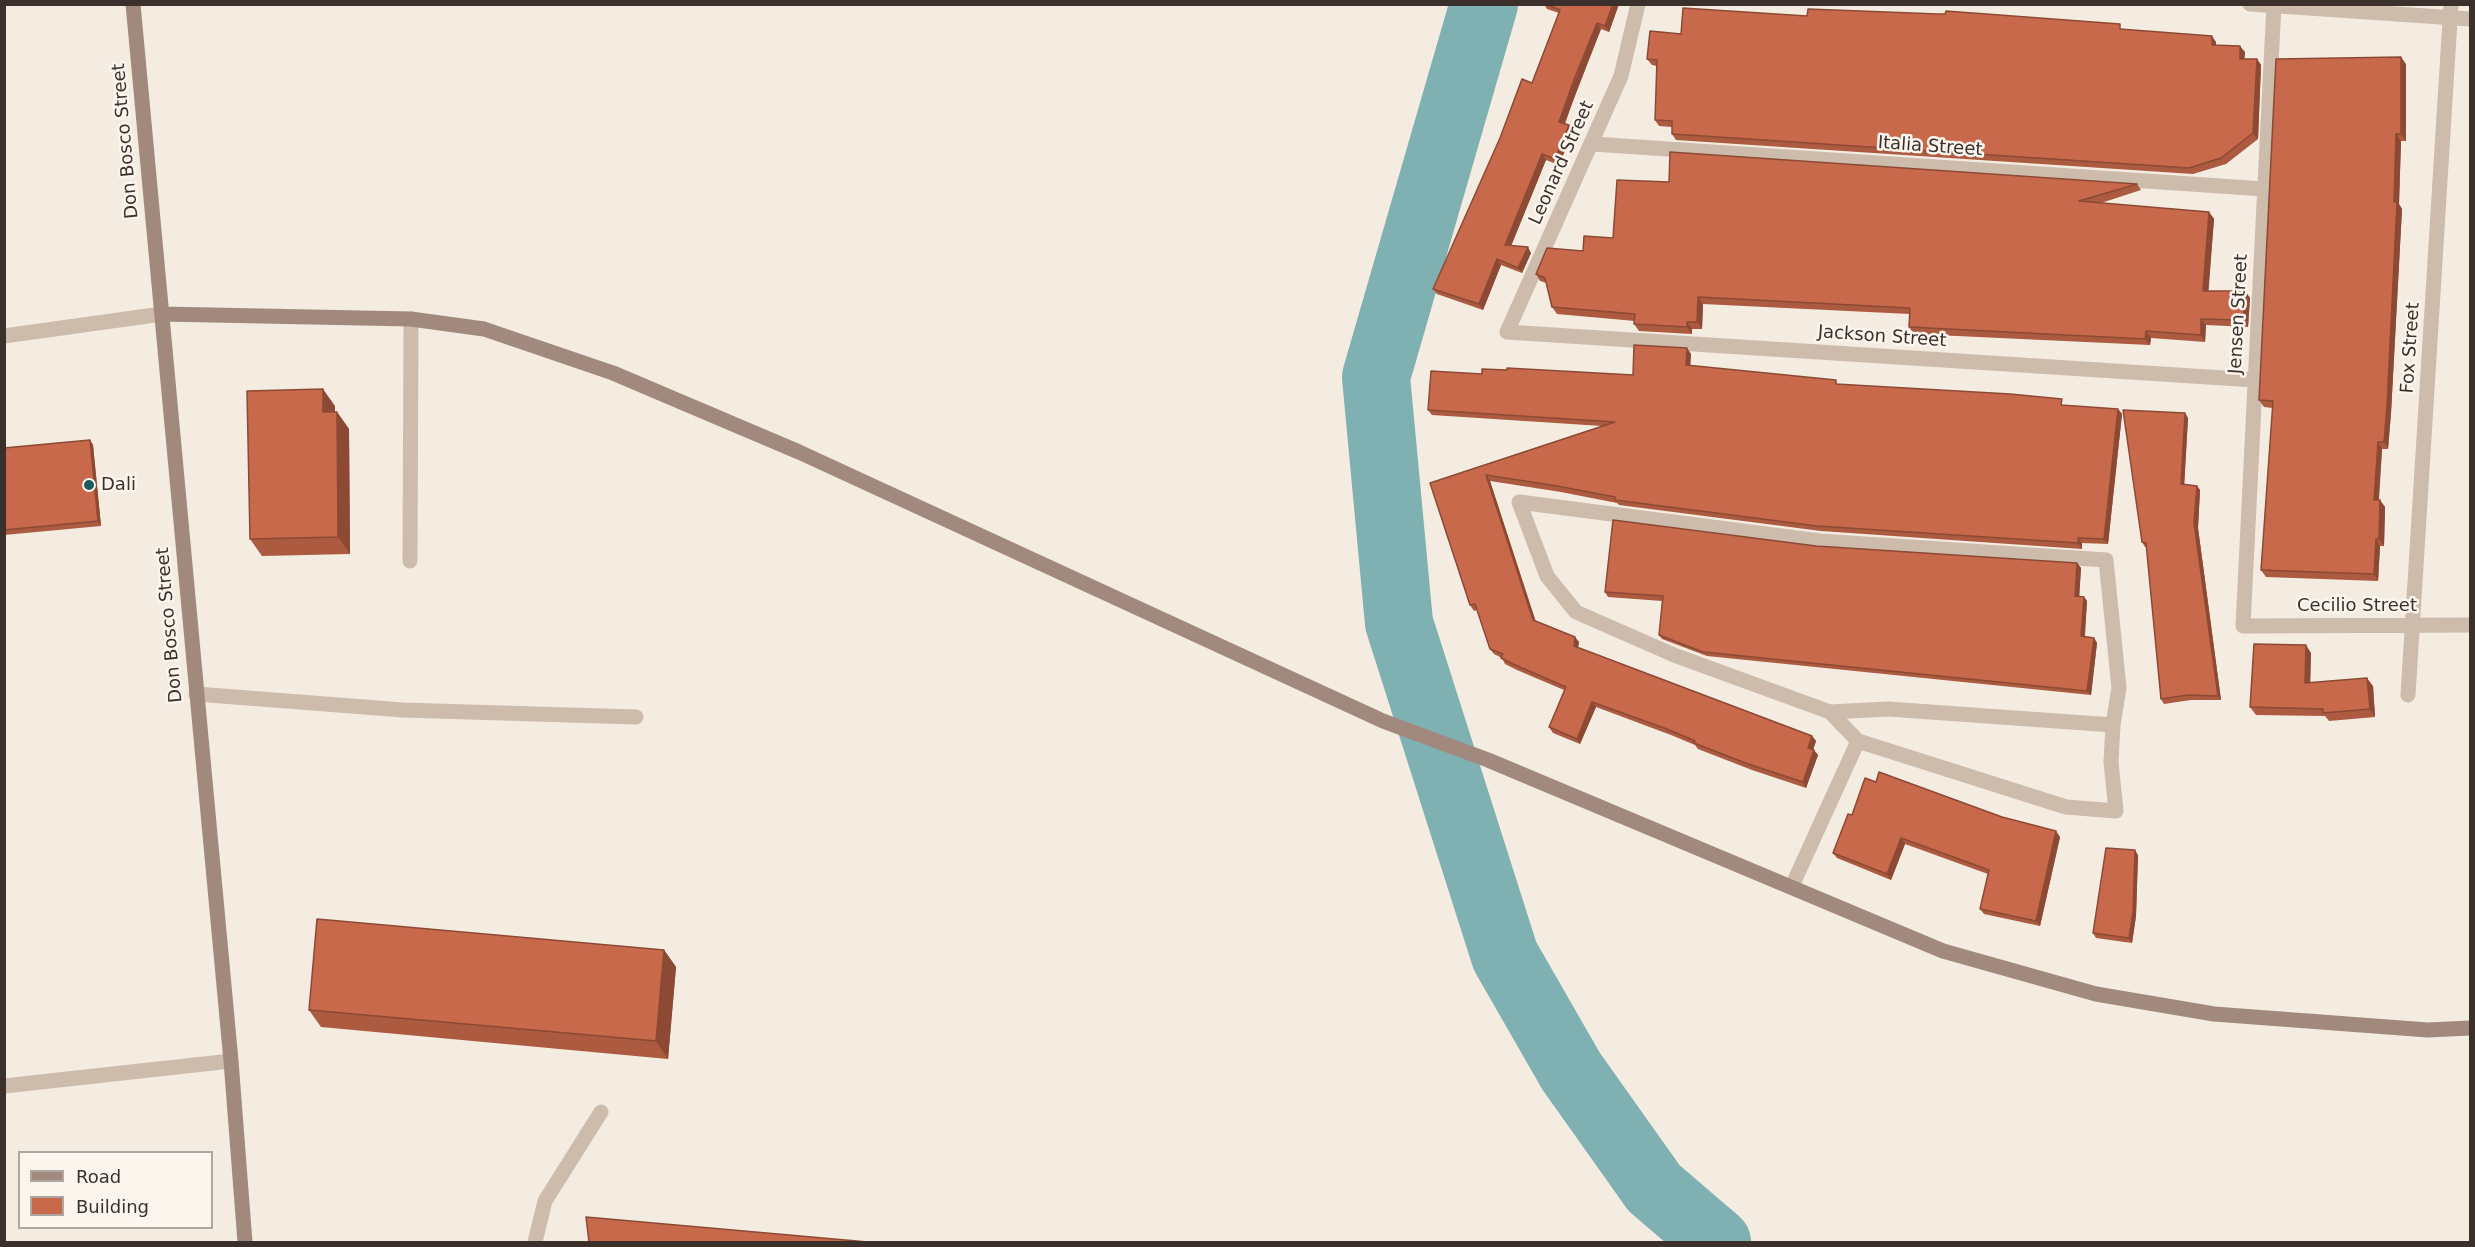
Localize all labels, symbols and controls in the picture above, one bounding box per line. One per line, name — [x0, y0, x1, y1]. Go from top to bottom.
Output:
street label: Don Bosco Street — [108, 62, 144, 220]
street label: Leonard Street — [1525, 98, 1599, 228]
street label: Italia Street — [1877, 133, 1983, 161]
street label: Jensen Street — [2225, 253, 2253, 375]
street label: Fox Street — [2397, 302, 2425, 394]
street label: Jackson Street — [1817, 322, 1947, 352]
place label: Dali — [101, 474, 136, 496]
marker: Dali — [82, 478, 96, 492]
street label: Don Bosco Street — [152, 546, 188, 704]
street label: Cecilio Street — [2297, 595, 2417, 617]
legend — [18, 1151, 213, 1229]
text: Road — [76, 1166, 121, 1187]
text: Building — [76, 1196, 149, 1217]

